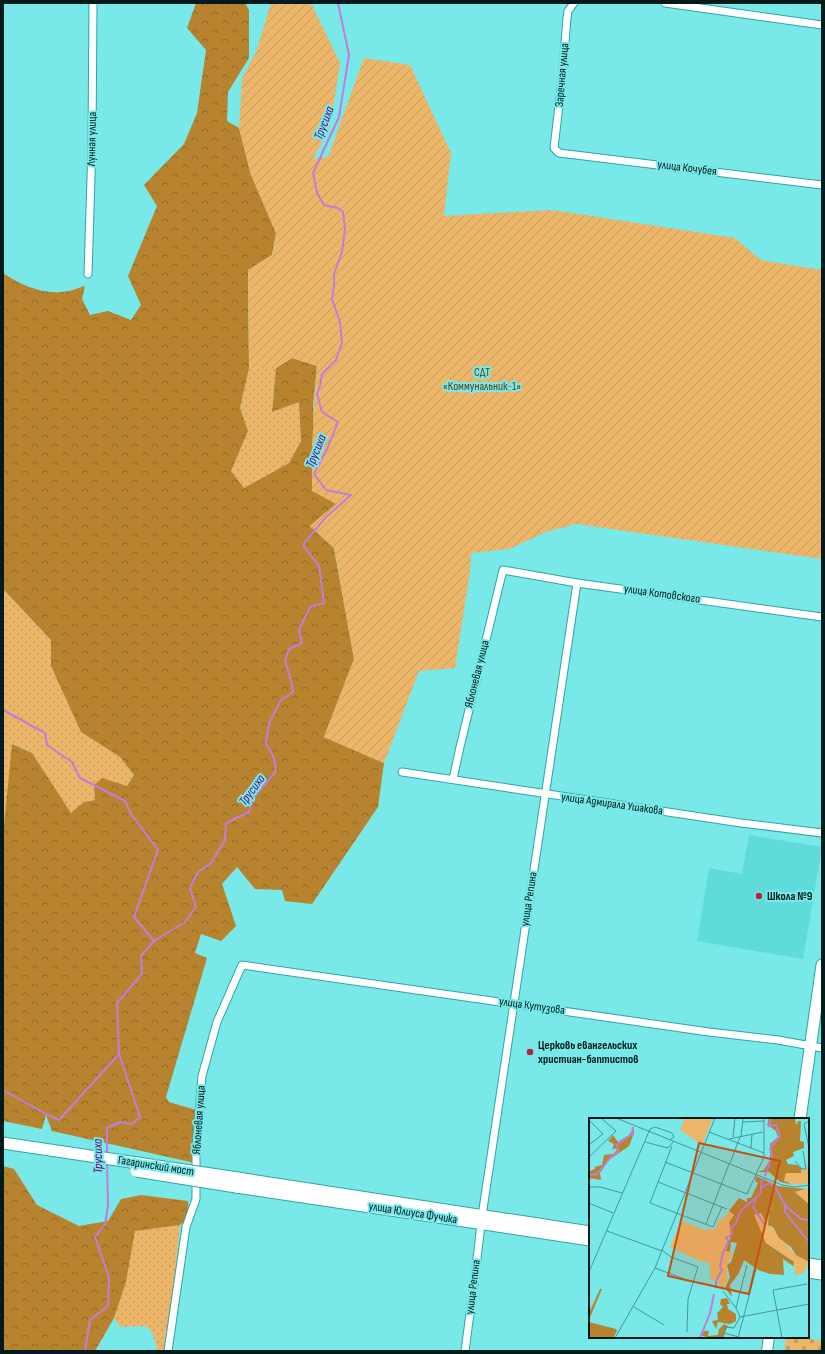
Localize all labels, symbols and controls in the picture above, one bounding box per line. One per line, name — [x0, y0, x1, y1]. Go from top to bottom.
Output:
street label: Заречная улица — [552, 42, 572, 108]
water label: Трусиха — [310, 103, 338, 142]
street label: Лунная улица — [84, 111, 100, 167]
street label: улица Кочубея — [657, 157, 718, 179]
park label: СДТ «Коммунальник-1» — [443, 365, 521, 394]
water label: Трусиха — [302, 431, 330, 470]
street label: улица Котовского — [623, 581, 701, 607]
street label: Яблоневая улица — [461, 638, 493, 709]
water label: Трусиха — [235, 771, 269, 809]
street label: улица Адмирала Ушакова — [560, 789, 664, 819]
street label: улица Репина — [517, 870, 541, 927]
place label: Школа №9 — [767, 889, 813, 904]
marker: Школа №9 — [754, 891, 764, 901]
street label: улица Кутузова — [498, 994, 566, 1018]
place label: Церковь евангельских христиан-баптистов — [538, 1038, 639, 1067]
marker: Церковь евангельских христиан-баптистов — [525, 1047, 535, 1057]
street label: Яблоневая улица — [189, 1085, 209, 1155]
inset map — [589, 1118, 809, 1338]
water label: Трусиха — [90, 1138, 106, 1173]
street label: Гагаринский мост — [117, 1153, 195, 1179]
street label: улица Юлиуса Фучика — [368, 1199, 459, 1227]
street label: улица Репина — [462, 1258, 484, 1315]

